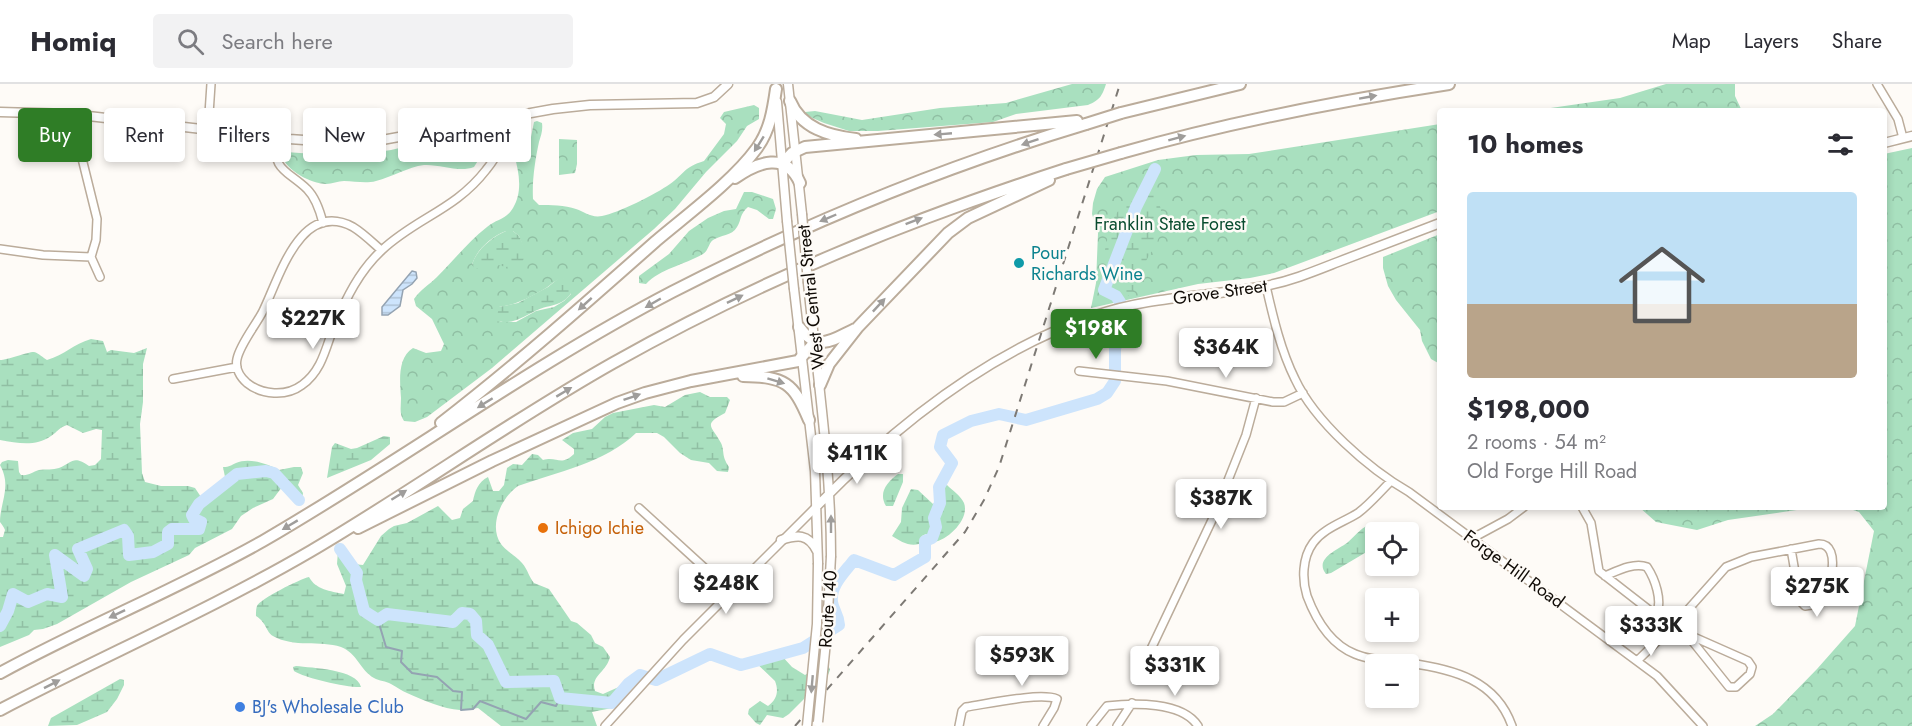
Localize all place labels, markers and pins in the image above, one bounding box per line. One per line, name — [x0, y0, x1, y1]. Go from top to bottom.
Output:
place label: Pour Richards Wine — [1031, 240, 1143, 287]
marker: Pour Richards Wine — [1012, 256, 1026, 270]
pin: $227K — [271, 299, 355, 350]
pin: $198K — [1054, 309, 1138, 360]
pin: $364K — [1184, 328, 1268, 379]
pin: $411K — [815, 434, 899, 485]
pin: $387K — [1179, 479, 1263, 530]
place label: Ichigo Ichie — [555, 515, 644, 541]
marker: Ichigo Ichie — [536, 521, 550, 535]
pin: $248K — [684, 564, 768, 615]
pin: $275K — [1775, 567, 1859, 618]
pin: $333K — [1609, 606, 1693, 657]
pin: $593K — [980, 636, 1064, 687]
pin: $331K — [1133, 646, 1217, 697]
place label: BJ's Wholesale Club — [252, 694, 404, 720]
marker: BJ's Wholesale Club — [233, 700, 247, 714]

